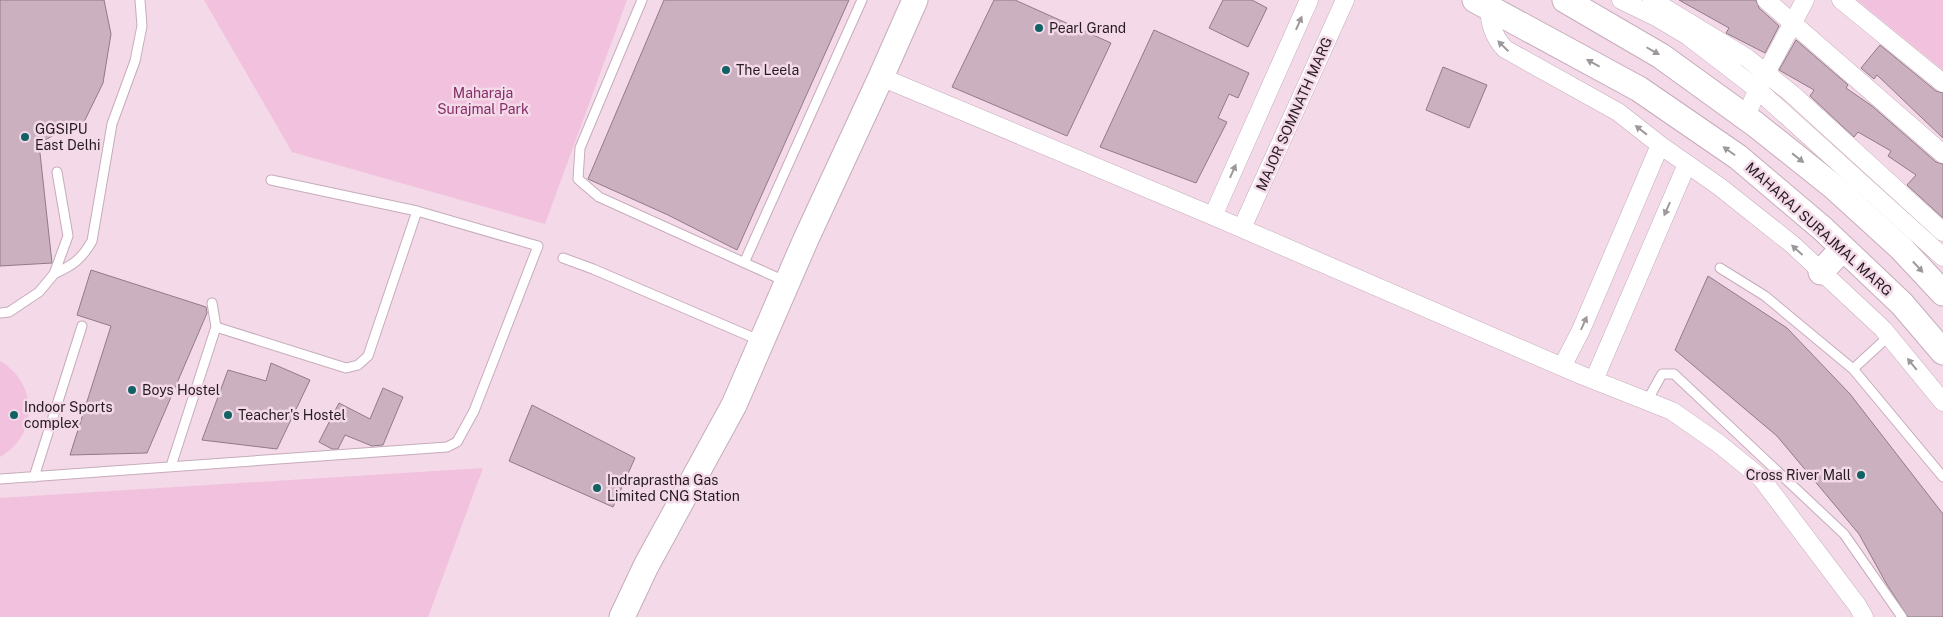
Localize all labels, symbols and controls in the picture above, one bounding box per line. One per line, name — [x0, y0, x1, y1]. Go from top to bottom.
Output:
one-way arrow — [1295, 16, 1303, 30]
place label: Pearl Grand — [1049, 20, 1126, 36]
marker: Pearl Grand — [1033, 22, 1045, 34]
street label: MAJOR SOMNATH MARG — [1253, 35, 1335, 193]
one-way arrow — [1497, 40, 1509, 52]
one-way arrow — [1646, 47, 1659, 56]
one-way arrow — [1586, 59, 1599, 68]
place label: The Leela — [736, 62, 799, 78]
marker: The Leela — [720, 64, 732, 76]
park label: Maharaja Surajmal Park — [437, 85, 529, 117]
place label: GGSIPU East Delhi — [35, 121, 100, 153]
one-way arrow — [1634, 125, 1647, 135]
marker: GGSIPU East Delhi — [19, 131, 31, 143]
one-way arrow — [1722, 146, 1736, 156]
one-way arrow — [1791, 152, 1804, 163]
street label: MAHARAJ SURAJMAL MARG — [1743, 159, 1895, 299]
one-way arrow — [1230, 164, 1238, 178]
one-way arrow — [1663, 202, 1671, 216]
one-way arrow — [1792, 244, 1804, 256]
one-way arrow — [1912, 260, 1924, 272]
one-way arrow — [1580, 316, 1588, 330]
one-way arrow — [1907, 358, 1918, 371]
place label: Boys Hostel — [142, 382, 220, 398]
marker: Boys Hostel — [126, 384, 138, 396]
place label: Indoor Sports complex — [24, 399, 113, 431]
place label: Teacher's Hostel — [238, 407, 346, 423]
marker: Indoor Sports complex — [8, 409, 20, 421]
marker: Teacher's Hostel — [222, 409, 234, 421]
place label: Cross River Mall — [1746, 467, 1851, 483]
marker: Cross River Mall — [1855, 469, 1867, 481]
place label: Indraprastha Gas Limited CNG Station — [607, 472, 740, 504]
marker: Indraprastha Gas Limited CNG Station — [591, 482, 603, 494]

